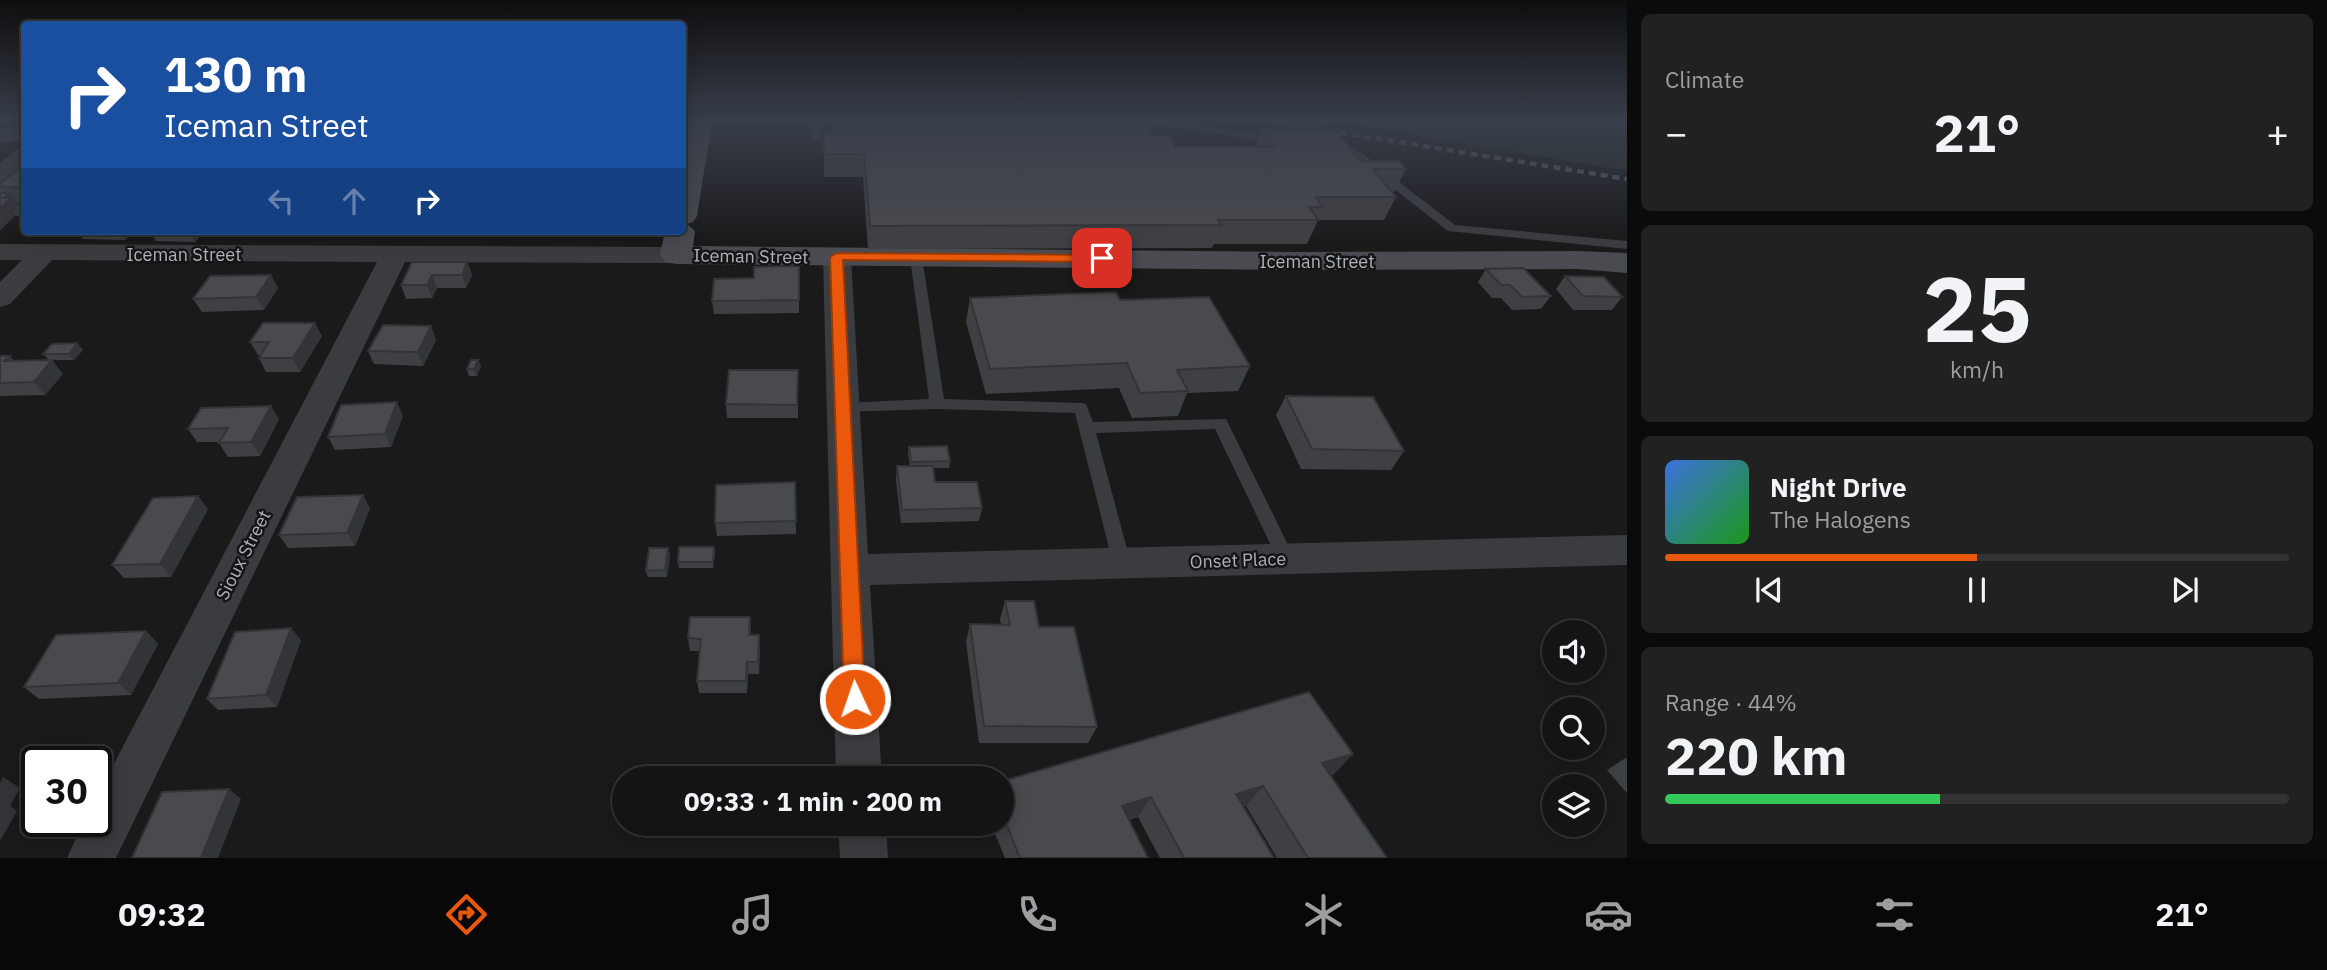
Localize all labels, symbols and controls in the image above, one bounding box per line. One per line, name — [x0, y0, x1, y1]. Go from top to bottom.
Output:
text: 130 m — [164, 42, 308, 105]
icon: right — [49, 49, 140, 140]
text: Climate — [1665, 64, 1744, 94]
text: 21° — [1934, 99, 2020, 166]
text: Iceman Street — [164, 104, 369, 146]
text: − — [1665, 108, 1688, 157]
text: + — [2266, 108, 2289, 157]
icon: left — [262, 182, 300, 220]
icon: ahead — [335, 182, 373, 220]
icon: right — [408, 182, 446, 220]
pin — [1072, 228, 1132, 288]
icon: arrive — [1083, 239, 1121, 277]
street label: Iceman Street — [126, 243, 242, 266]
street label: Iceman Street — [693, 243, 809, 269]
text: 25 — [1922, 249, 2032, 367]
street label: Iceman Street — [1259, 250, 1375, 273]
text: km/h — [1950, 354, 2004, 384]
text: Night Drive — [1770, 470, 1907, 504]
text: The Halogens — [1770, 504, 1911, 534]
street label: Sioux Street — [211, 506, 275, 604]
street label: Onset Place — [1189, 547, 1287, 573]
icon: previous — [1750, 571, 1788, 609]
icon: pause — [1958, 571, 1996, 609]
icon: next — [2166, 571, 2204, 609]
map controls — [1542, 620, 1605, 837]
button: sound — [1542, 620, 1605, 683]
position arrow — [818, 662, 892, 736]
text: Range · 44% — [1665, 687, 1797, 717]
button: search — [1542, 697, 1605, 760]
text: 220 km — [1665, 722, 1847, 789]
speed limit sign: 30 — [21, 746, 112, 837]
button: layers — [1542, 774, 1605, 837]
text: 09:33 · 1 min · 200 m — [684, 784, 942, 818]
icon: directions — [442, 890, 491, 939]
icon: music — [728, 890, 777, 939]
icon: phone — [1013, 890, 1062, 939]
icon: climate — [1299, 890, 1348, 939]
icon: car — [1584, 890, 1633, 939]
icon: filters — [1870, 890, 1919, 939]
text: 09:32 — [118, 893, 206, 935]
text: 21° — [2155, 893, 2209, 935]

